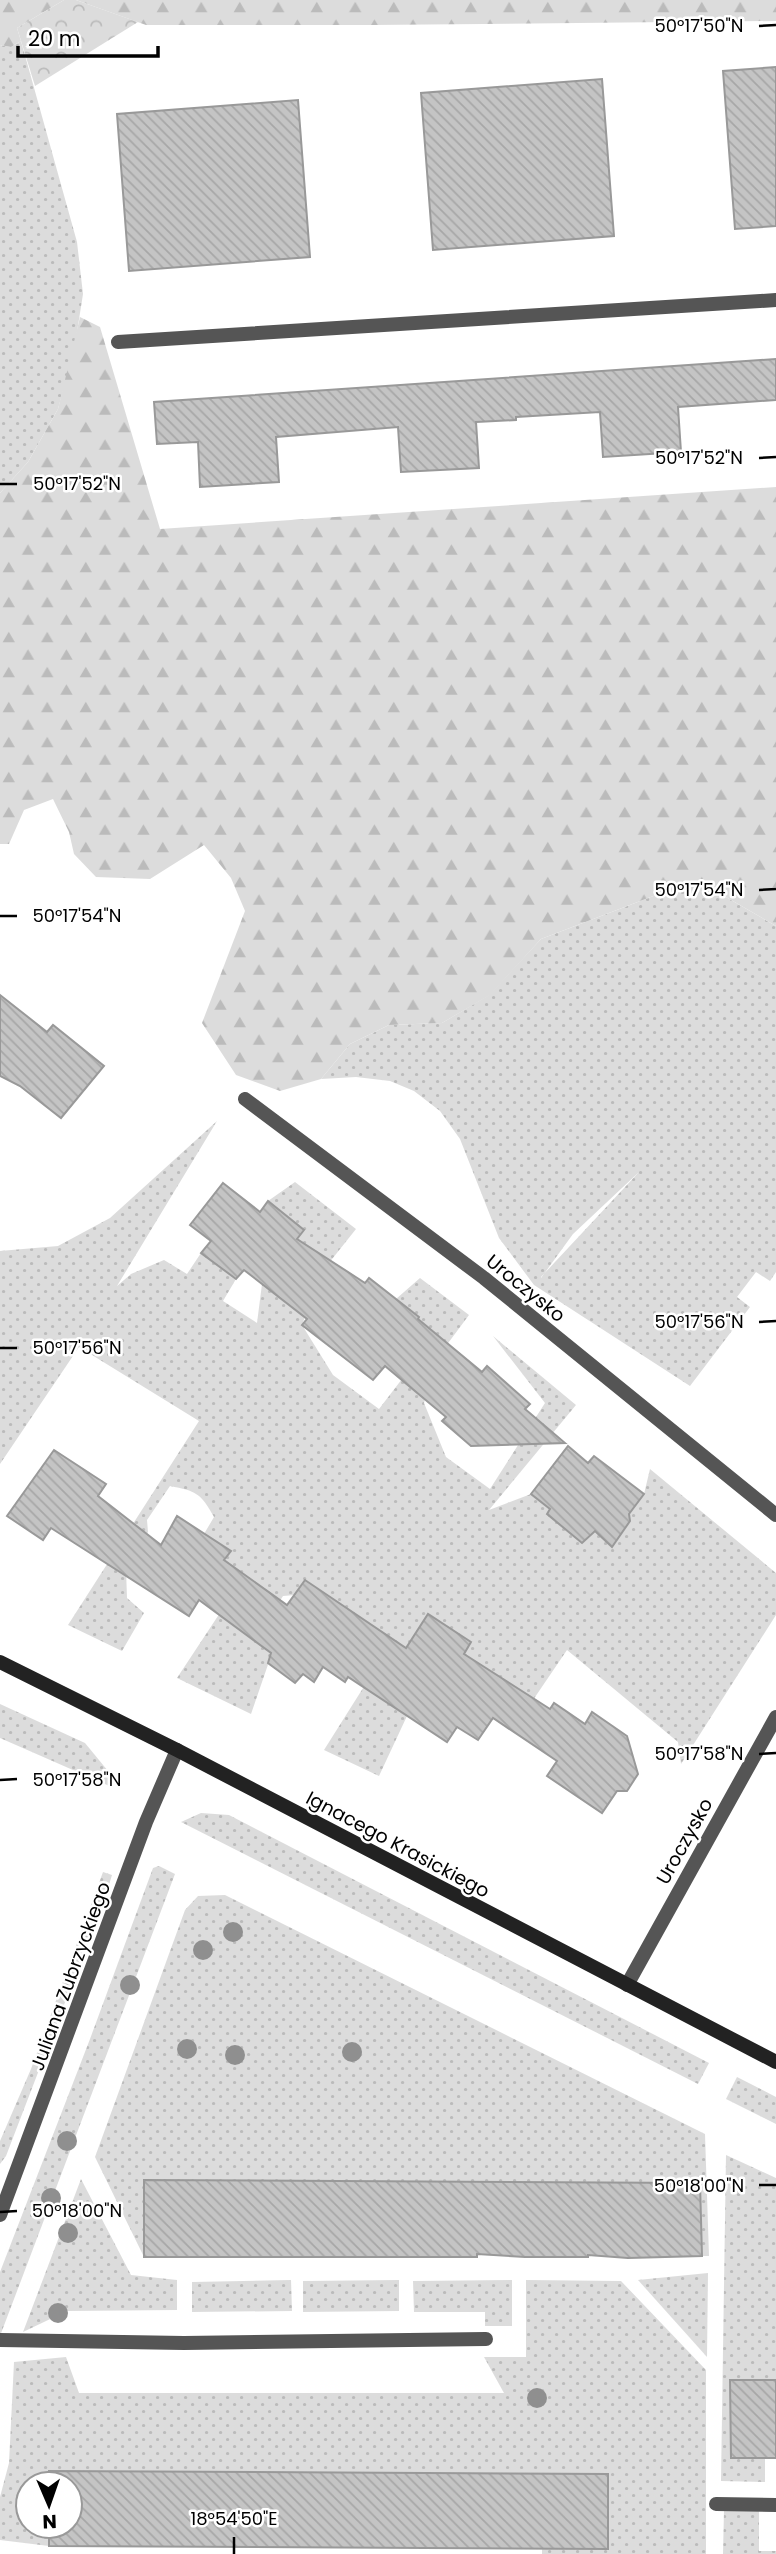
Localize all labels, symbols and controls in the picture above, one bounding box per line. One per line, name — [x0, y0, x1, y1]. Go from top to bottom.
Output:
text: 50°17'50"N — [655, 13, 743, 38]
scale bar — [18, 14, 158, 58]
text: 20 m — [28, 24, 81, 53]
text: 50°17'52"N — [655, 445, 743, 470]
text: 50°17'52"N — [33, 471, 121, 496]
text: 50°17'54"N — [655, 877, 743, 902]
text: 50°17'54"N — [33, 903, 121, 928]
street label: Uroczysko — [480, 1248, 571, 1329]
text: 50°17'56"N — [654, 1309, 744, 1334]
text: 50°17'56"N — [32, 1335, 122, 1360]
text: 50°17'58"N — [654, 1741, 744, 1766]
text: 50°17'58"N — [32, 1767, 122, 1792]
street label: Ignacego Krasickiego — [301, 1784, 494, 1904]
street label: Uroczysko — [650, 1793, 719, 1889]
street label: Juliana Zubrzyckiego — [24, 1878, 117, 2074]
text: 50°18'00"N — [654, 2173, 744, 2198]
text: 50°18'00"N — [32, 2198, 122, 2223]
north arrow — [14, 2470, 84, 2540]
text: 18°54'50"E — [190, 2506, 278, 2531]
text: N — [42, 2508, 57, 2535]

